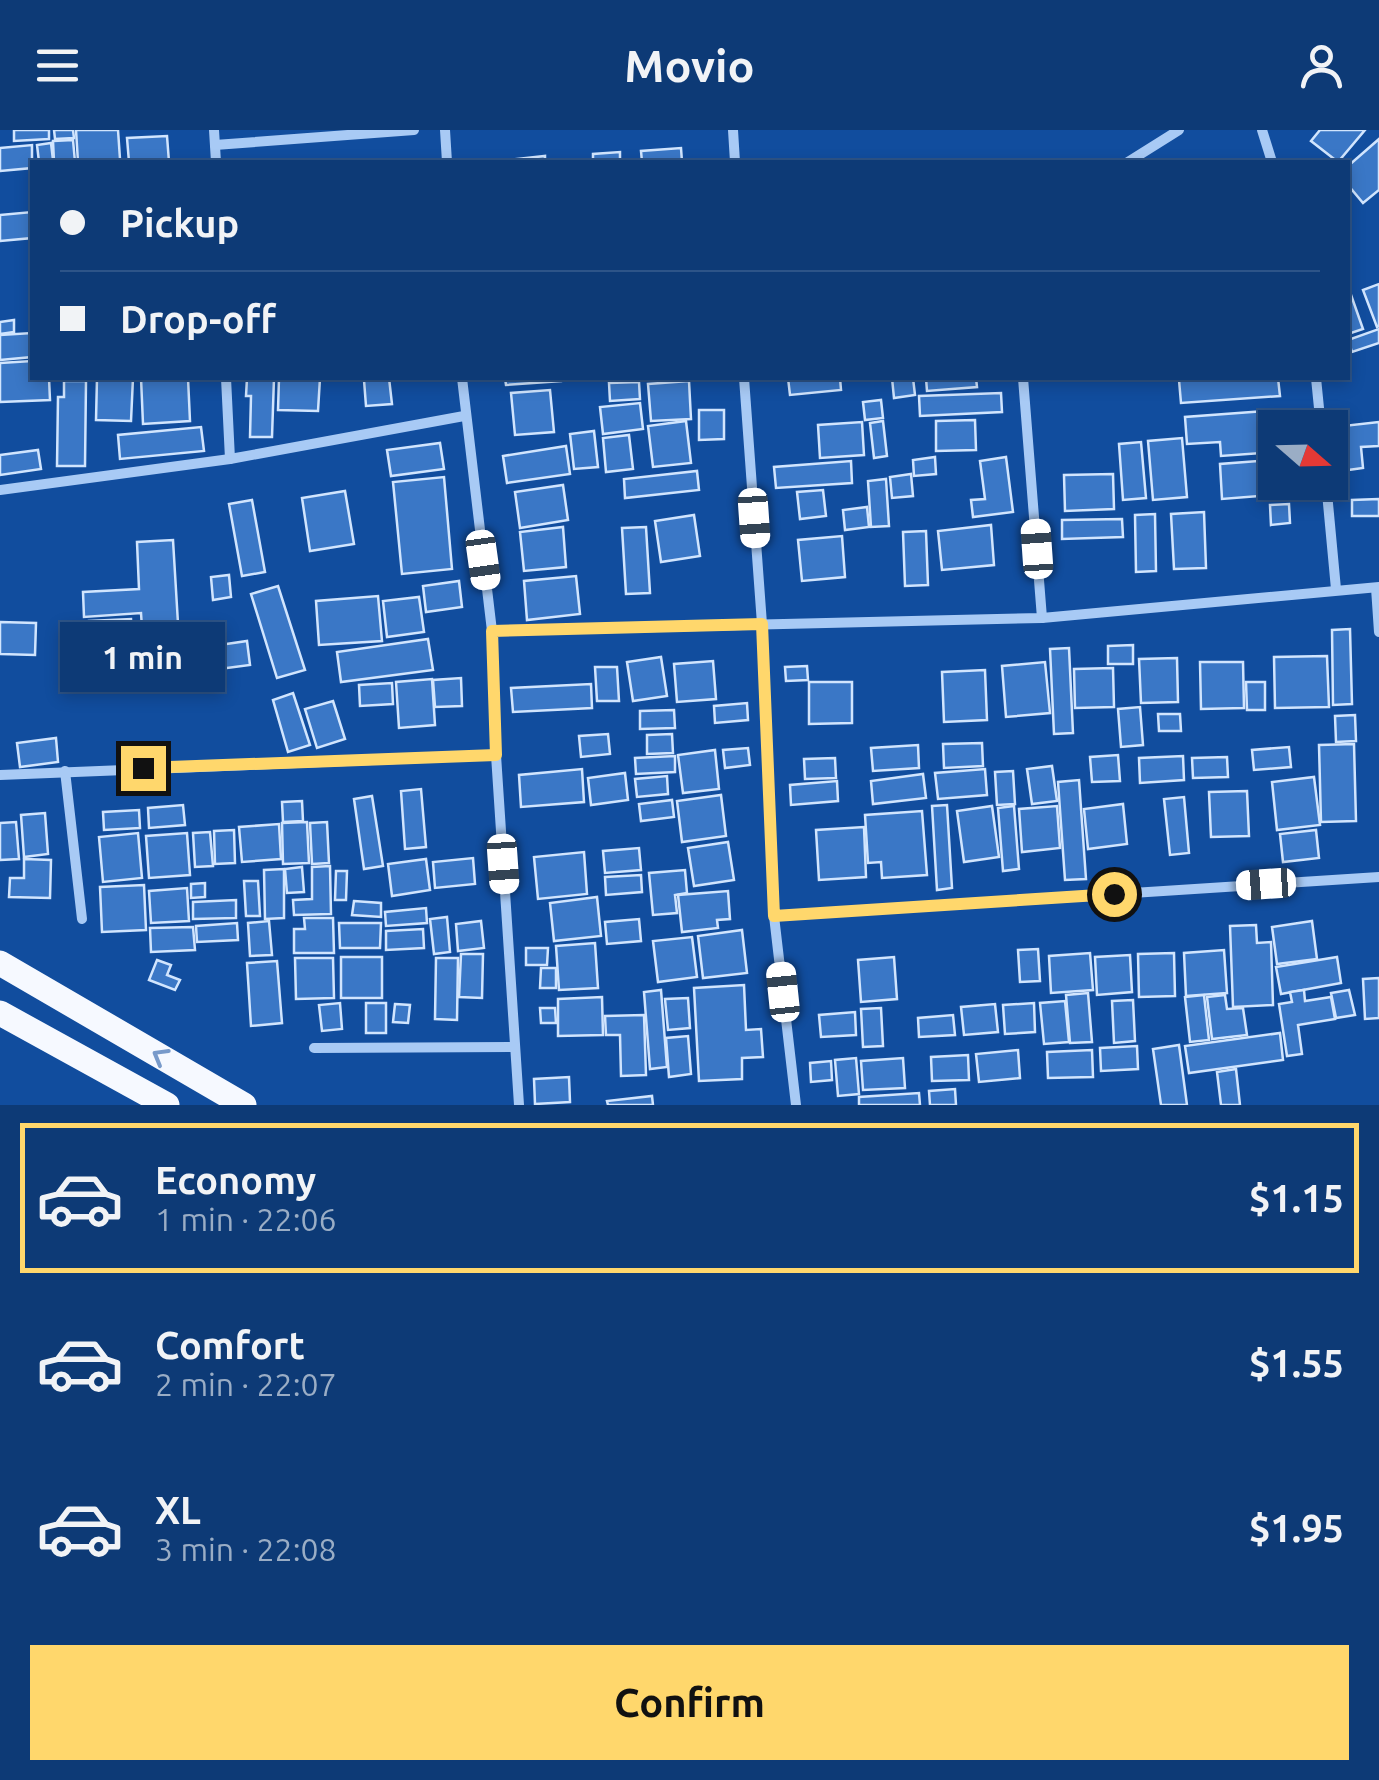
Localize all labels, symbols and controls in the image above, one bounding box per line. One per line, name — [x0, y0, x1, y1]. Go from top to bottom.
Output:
icon: menu — [30, 38, 85, 93]
icon: person — [1294, 38, 1349, 93]
text: Movio — [624, 40, 755, 91]
text: Pickup — [120, 202, 239, 244]
text: Drop-off — [120, 298, 276, 340]
north arrow — [1258, 410, 1348, 500]
map controls — [1258, 410, 1348, 500]
car — [737, 487, 771, 549]
car — [1020, 518, 1054, 580]
car — [464, 528, 502, 592]
callout: 1 min — [61, 623, 226, 693]
text: 1 min — [102, 639, 183, 675]
route end — [121, 746, 166, 791]
car — [486, 833, 520, 895]
car — [1235, 867, 1297, 901]
route start — [1092, 872, 1137, 917]
car — [765, 961, 801, 1023]
one-way arrow — [153, 1049, 171, 1068]
icon: car — [35, 1153, 125, 1243]
text: Economy — [155, 1159, 316, 1201]
text: $1.15 — [1249, 1177, 1344, 1219]
text: 1 min · 22:06 — [155, 1201, 337, 1237]
icon: car — [35, 1318, 125, 1408]
text: Comfort — [155, 1324, 305, 1366]
text: $1.55 — [1249, 1342, 1344, 1384]
text: 2 min · 22:07 — [155, 1366, 337, 1402]
icon: car — [35, 1483, 125, 1573]
text: XL — [155, 1489, 201, 1531]
text: $1.95 — [1249, 1507, 1344, 1549]
text: 3 min · 22:08 — [155, 1531, 337, 1567]
button: Confirm — [30, 1645, 1349, 1760]

